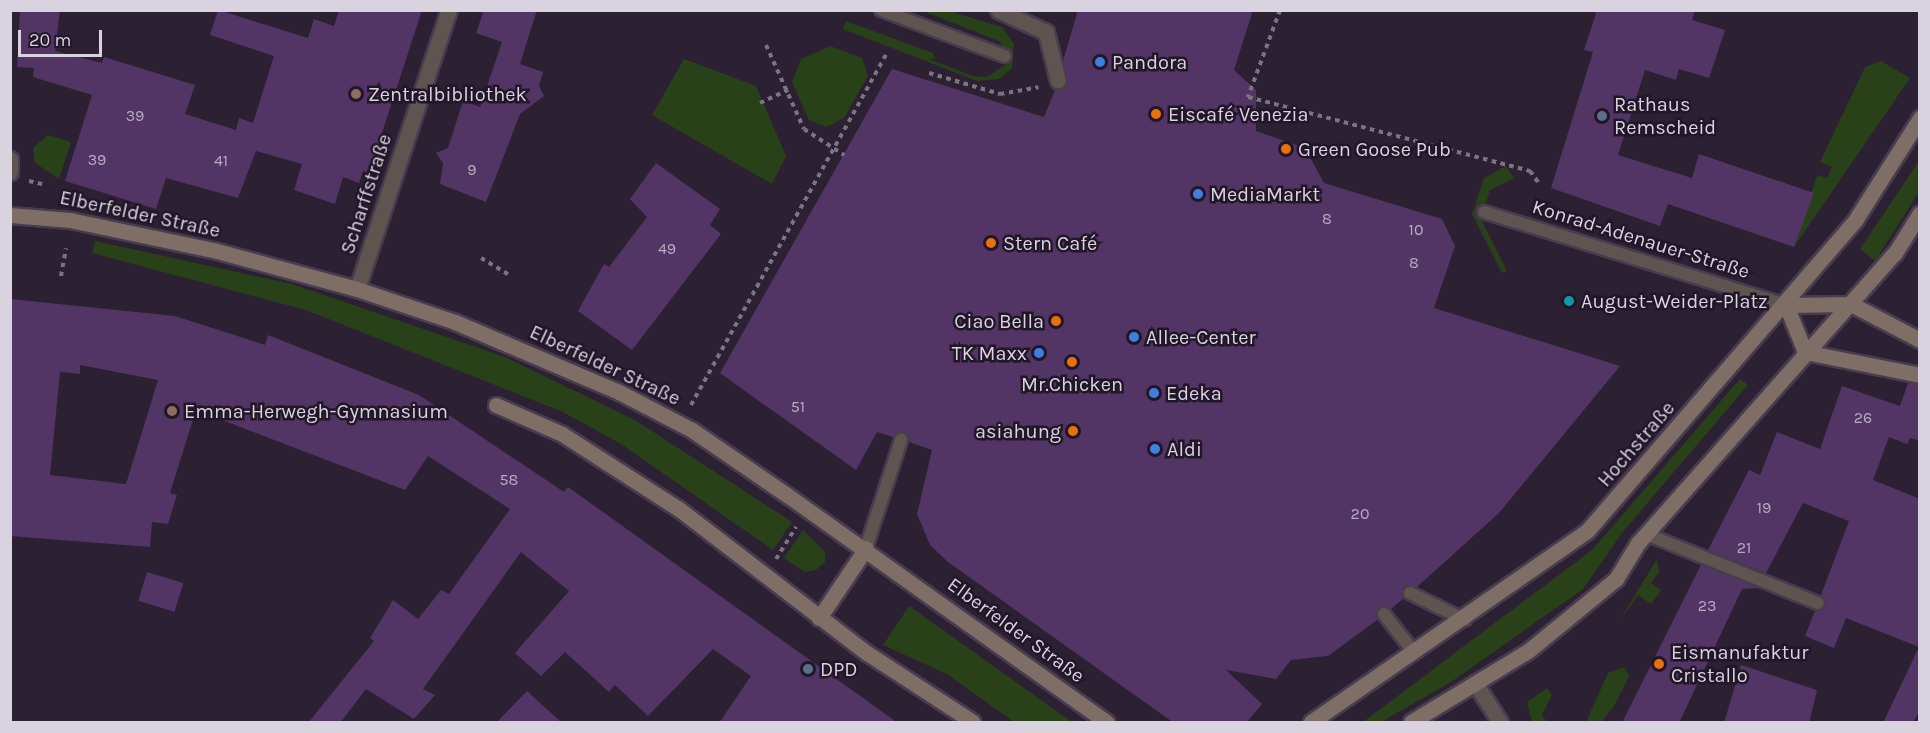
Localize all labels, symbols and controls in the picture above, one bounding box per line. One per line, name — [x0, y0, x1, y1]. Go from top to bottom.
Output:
scale bar — [21, 18, 105, 56]
text: 20 m — [29, 29, 71, 51]
place label: Pandora — [1112, 50, 1187, 74]
marker: Pandora — [1093, 55, 1107, 69]
place label: Zentralbibliothek — [368, 82, 527, 106]
marker: Zentralbibliothek — [349, 87, 363, 101]
place label: Rathaus Remscheid — [1614, 92, 1716, 139]
place label: Eiscafé Venezia — [1168, 102, 1309, 126]
house number: 39 — [126, 106, 144, 126]
marker: Eiscafé Venezia — [1149, 107, 1163, 121]
marker: Rathaus Remscheid — [1595, 109, 1609, 123]
street label: Scharffstraße — [335, 131, 397, 257]
place label: Green Goose Pub — [1298, 137, 1451, 161]
marker: Green Goose Pub — [1279, 142, 1293, 156]
house number: 39 — [88, 150, 106, 170]
house number: 41 — [214, 151, 228, 171]
house number: 9 — [467, 160, 477, 180]
place label: MediaMarkt — [1210, 182, 1320, 206]
street label: Elberfelder Straße — [58, 185, 222, 243]
marker: MediaMarkt — [1191, 187, 1205, 201]
street label: Konrad-Adenauer-Straße — [1530, 195, 1752, 283]
house number: 8 — [1322, 209, 1332, 229]
house number: 10 — [1409, 220, 1423, 240]
place label: Stern Café — [1003, 231, 1097, 255]
marker: Stern Café — [984, 236, 998, 250]
house number: 49 — [658, 239, 676, 259]
house number: 8 — [1409, 253, 1419, 273]
place label: August-Weider-Platz — [1581, 289, 1767, 313]
marker: August-Weider-Platz — [1562, 294, 1576, 308]
place label: Ciao Bella — [954, 309, 1044, 333]
marker: Ciao Bella — [1049, 314, 1063, 328]
street label: Elberfelder Straße — [526, 320, 684, 410]
place label: Allee-Center — [1146, 325, 1256, 349]
marker: Allee-Center — [1127, 330, 1141, 344]
place label: TK Maxx — [952, 341, 1027, 365]
marker: TK Maxx — [1032, 346, 1046, 360]
marker: Mr.Chicken — [1065, 355, 1079, 369]
place label: Mr.Chicken — [1021, 372, 1123, 396]
place label: Edeka — [1166, 381, 1222, 405]
marker: Edeka — [1147, 386, 1161, 400]
street label: Hochstraße — [1592, 396, 1680, 492]
house number: 51 — [791, 397, 805, 417]
place label: Emma-Herwegh-Gymnasium — [184, 399, 448, 423]
marker: Emma-Herwegh-Gymnasium — [165, 404, 179, 418]
house number: 26 — [1854, 408, 1872, 428]
place label: asiahung — [975, 419, 1061, 443]
marker: asiahung — [1066, 424, 1080, 438]
place label: Aldi — [1167, 437, 1202, 461]
marker: Aldi — [1148, 442, 1162, 456]
house number: 58 — [500, 470, 518, 490]
house number: 19 — [1757, 498, 1771, 518]
house number: 20 — [1351, 504, 1369, 524]
house number: 21 — [1737, 538, 1751, 558]
street label: Elberfelder Straße — [943, 572, 1089, 688]
house number: 23 — [1698, 596, 1716, 616]
place label: Eismanufaktur Cristallo — [1671, 640, 1809, 687]
place label: DPD — [820, 657, 857, 681]
marker: Eismanufaktur Cristallo — [1652, 657, 1666, 671]
marker: DPD — [801, 662, 815, 676]

